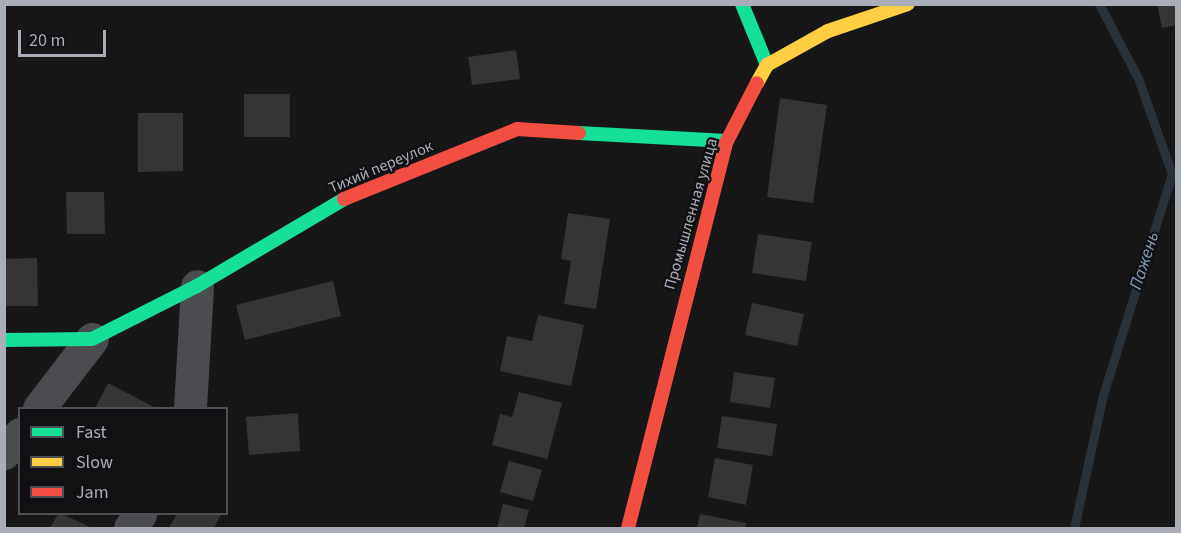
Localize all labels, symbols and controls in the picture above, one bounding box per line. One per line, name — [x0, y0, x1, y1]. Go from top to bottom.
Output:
scale bar — [21, 18, 110, 56]
text: 20 m — [29, 28, 65, 53]
street label: Тихий переулок — [326, 136, 436, 198]
street label: Промышленная улица — [660, 136, 722, 292]
water label: Пажень — [1125, 229, 1165, 293]
legend — [18, 407, 228, 515]
text: Fast — [76, 420, 107, 445]
text: Slow — [76, 450, 113, 475]
text: Jam — [76, 480, 109, 505]

